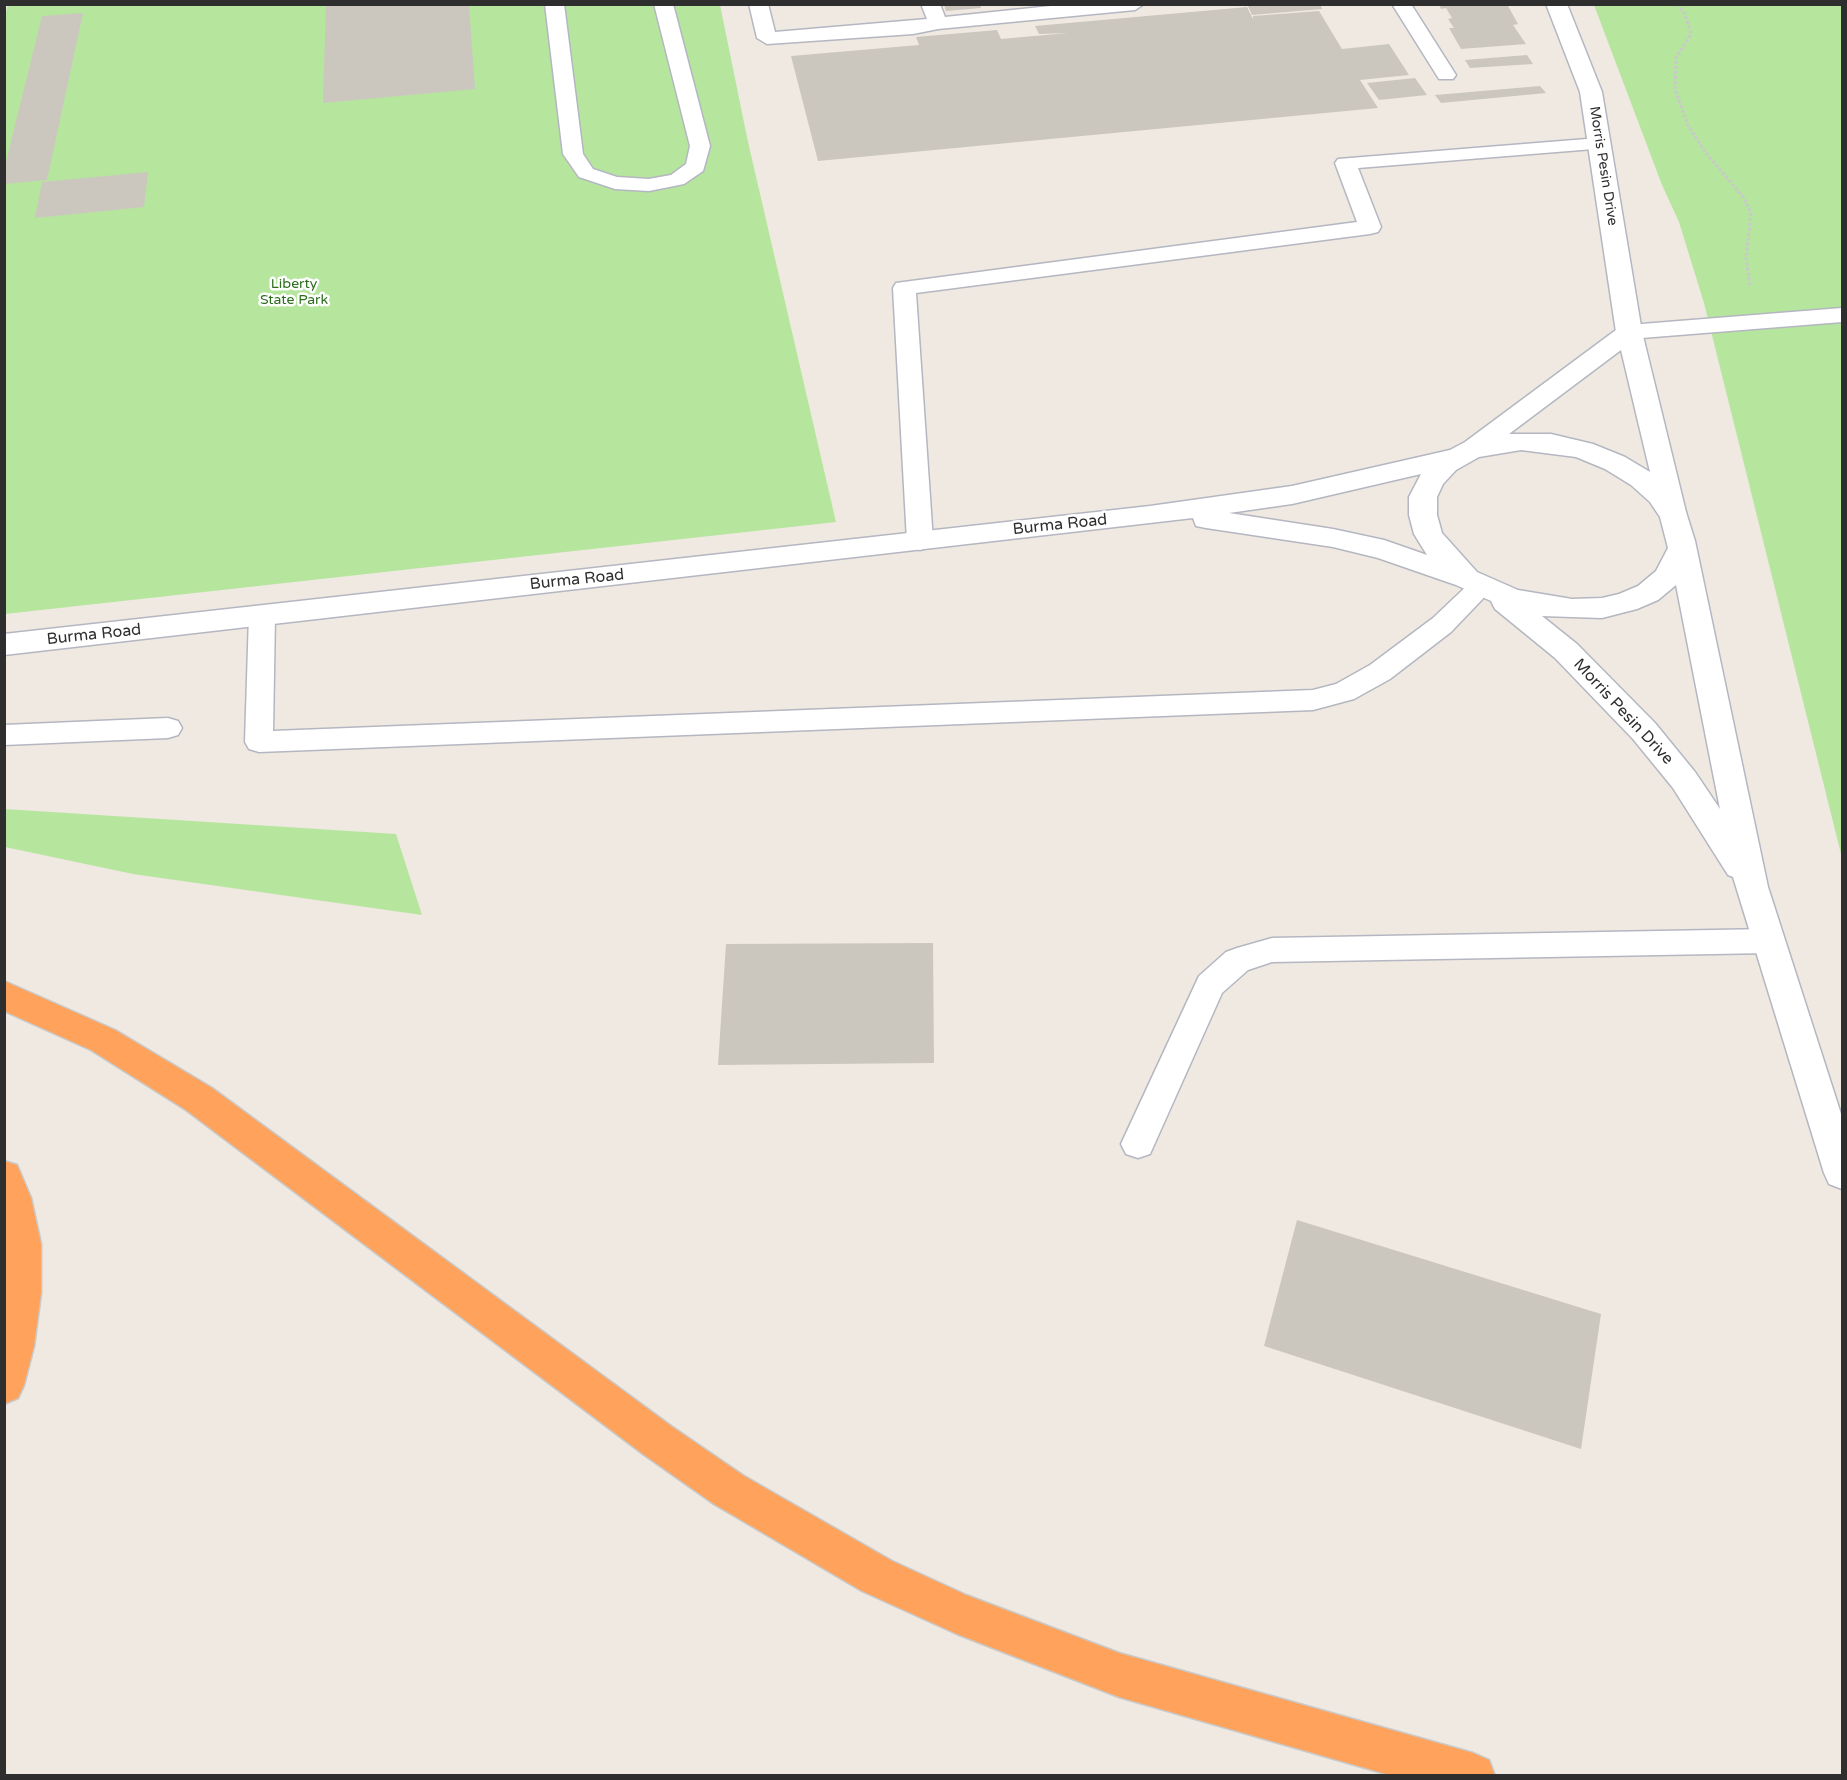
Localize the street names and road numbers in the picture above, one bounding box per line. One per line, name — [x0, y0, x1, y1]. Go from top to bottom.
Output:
street label: Morris Pesin Drive — [1585, 105, 1621, 227]
street label: Burma Road — [1012, 510, 1108, 540]
street label: Burma Road — [529, 565, 625, 595]
street label: Burma Road — [46, 620, 142, 650]
street label: Morris Pesin Drive — [1569, 655, 1677, 769]

